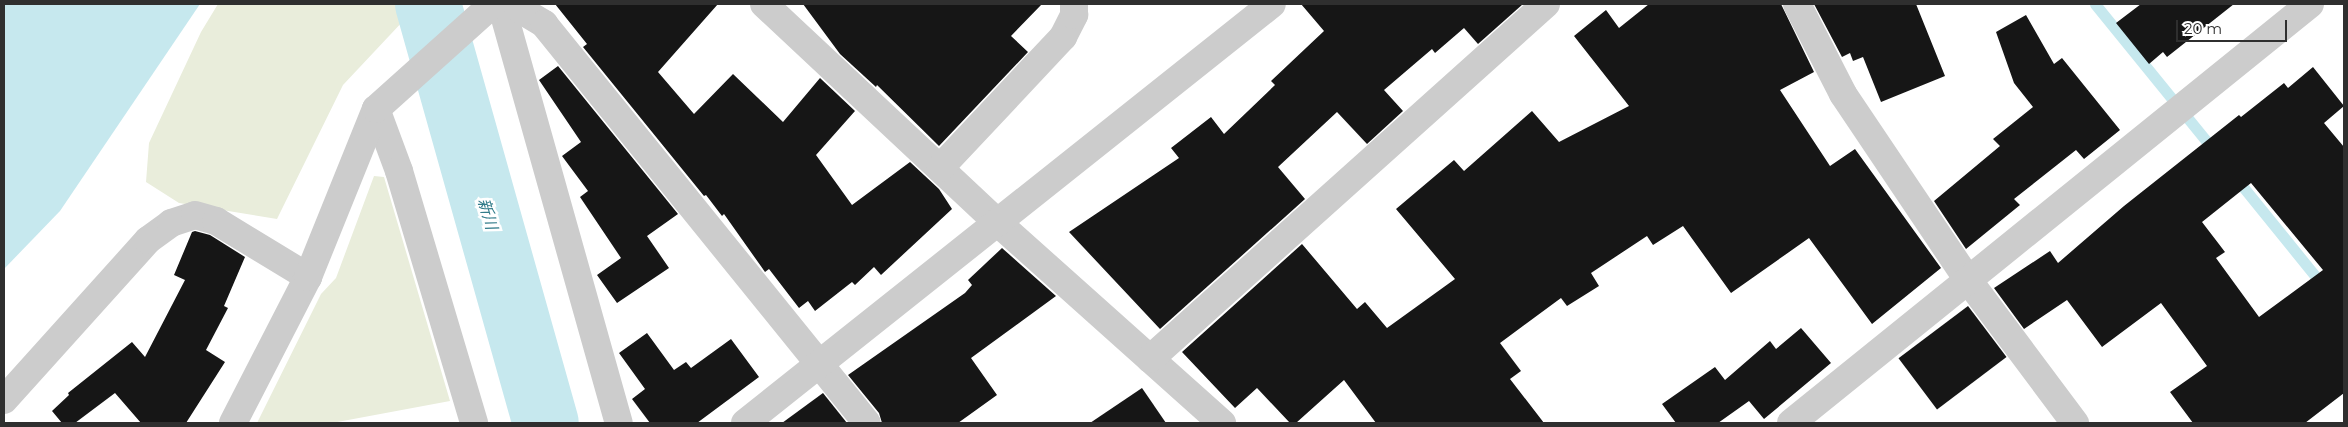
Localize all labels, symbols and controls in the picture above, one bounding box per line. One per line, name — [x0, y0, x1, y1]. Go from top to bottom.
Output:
scale bar — [2178, 10, 2289, 42]
text: 20 m — [2184, 19, 2222, 38]
water label: 新川 — [473, 196, 501, 232]

